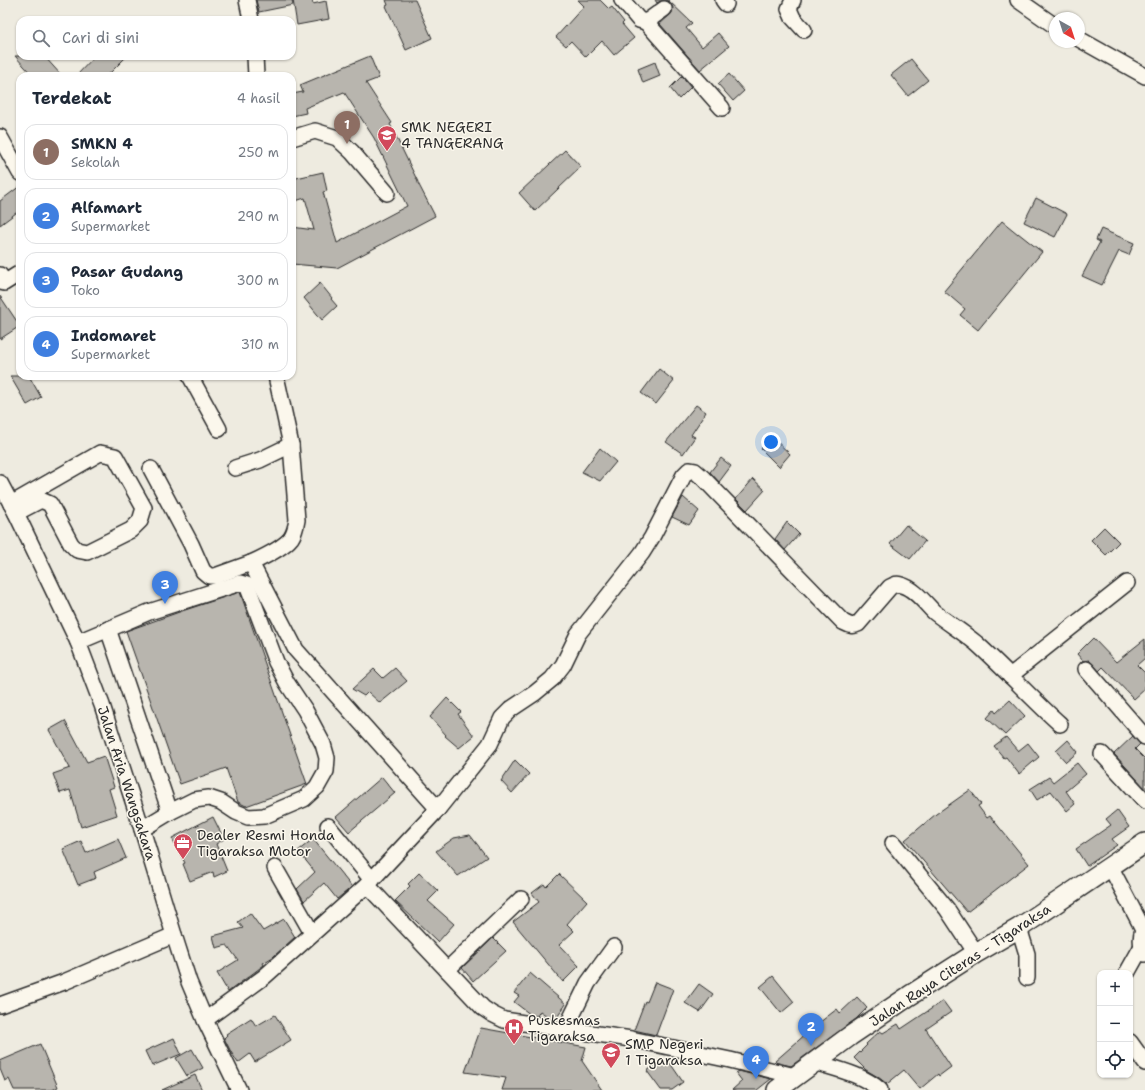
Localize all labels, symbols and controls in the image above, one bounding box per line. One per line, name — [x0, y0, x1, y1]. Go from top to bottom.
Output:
north arrow — [1049, 12, 1085, 48]
search box — [16, 16, 296, 60]
icon: search — [30, 27, 52, 49]
text: Cari di sini — [62, 28, 139, 48]
text: Terdekat — [32, 87, 112, 109]
text: 4 hasil — [237, 90, 280, 107]
pin: 1 — [334, 111, 360, 144]
place label: SMK NEGERI 4 TANGERANG — [401, 118, 504, 152]
school or university icon: SMK NEGERI 4 TANGERANG — [376, 124, 398, 152]
text: SMKN 4 — [71, 134, 133, 154]
text: 1 — [43, 144, 49, 161]
text: 250 m — [238, 144, 279, 161]
text: Sekolah — [71, 154, 120, 171]
text: Alfamart — [71, 198, 142, 218]
text: 2 — [41, 208, 51, 225]
text: 290 m — [237, 208, 279, 225]
text: Supermarket — [71, 218, 150, 235]
text: Pasar Gudang — [71, 262, 183, 282]
text: 3 — [41, 272, 51, 289]
text: 300 m — [236, 272, 279, 289]
text: Toko — [71, 282, 100, 299]
text: Indomaret — [71, 326, 156, 346]
text: 4 — [41, 336, 51, 353]
text: 310 m — [241, 336, 279, 353]
text: Supermarket — [71, 346, 150, 363]
your location — [761, 432, 781, 452]
pin: 3 — [152, 571, 178, 604]
street label: Jalan Aria Wangsakara — [94, 704, 161, 863]
place label: Dealer Resmi Honda Tigaraksa Motor — [197, 826, 335, 860]
office icon: Dealer Resmi Honda Tigaraksa Motor — [172, 832, 194, 860]
street label: Jalan Raya Citeras - Tigaraksa — [866, 899, 1054, 1030]
map controls — [1097, 970, 1133, 1078]
button: + — [1097, 970, 1133, 1006]
button: − — [1097, 1006, 1133, 1042]
place label: Puskesmas Tigaraksa — [528, 1011, 600, 1045]
pin: 2 — [798, 1013, 824, 1046]
hospital icon: Puskesmas Tigaraksa — [503, 1017, 525, 1045]
place label: SMP Negeri 1 Tigaraksa — [625, 1035, 704, 1069]
school or university icon: SMP Negeri 1 Tigaraksa — [600, 1041, 622, 1069]
button: locate — [1097, 1042, 1133, 1078]
pin: 4 — [743, 1046, 769, 1079]

